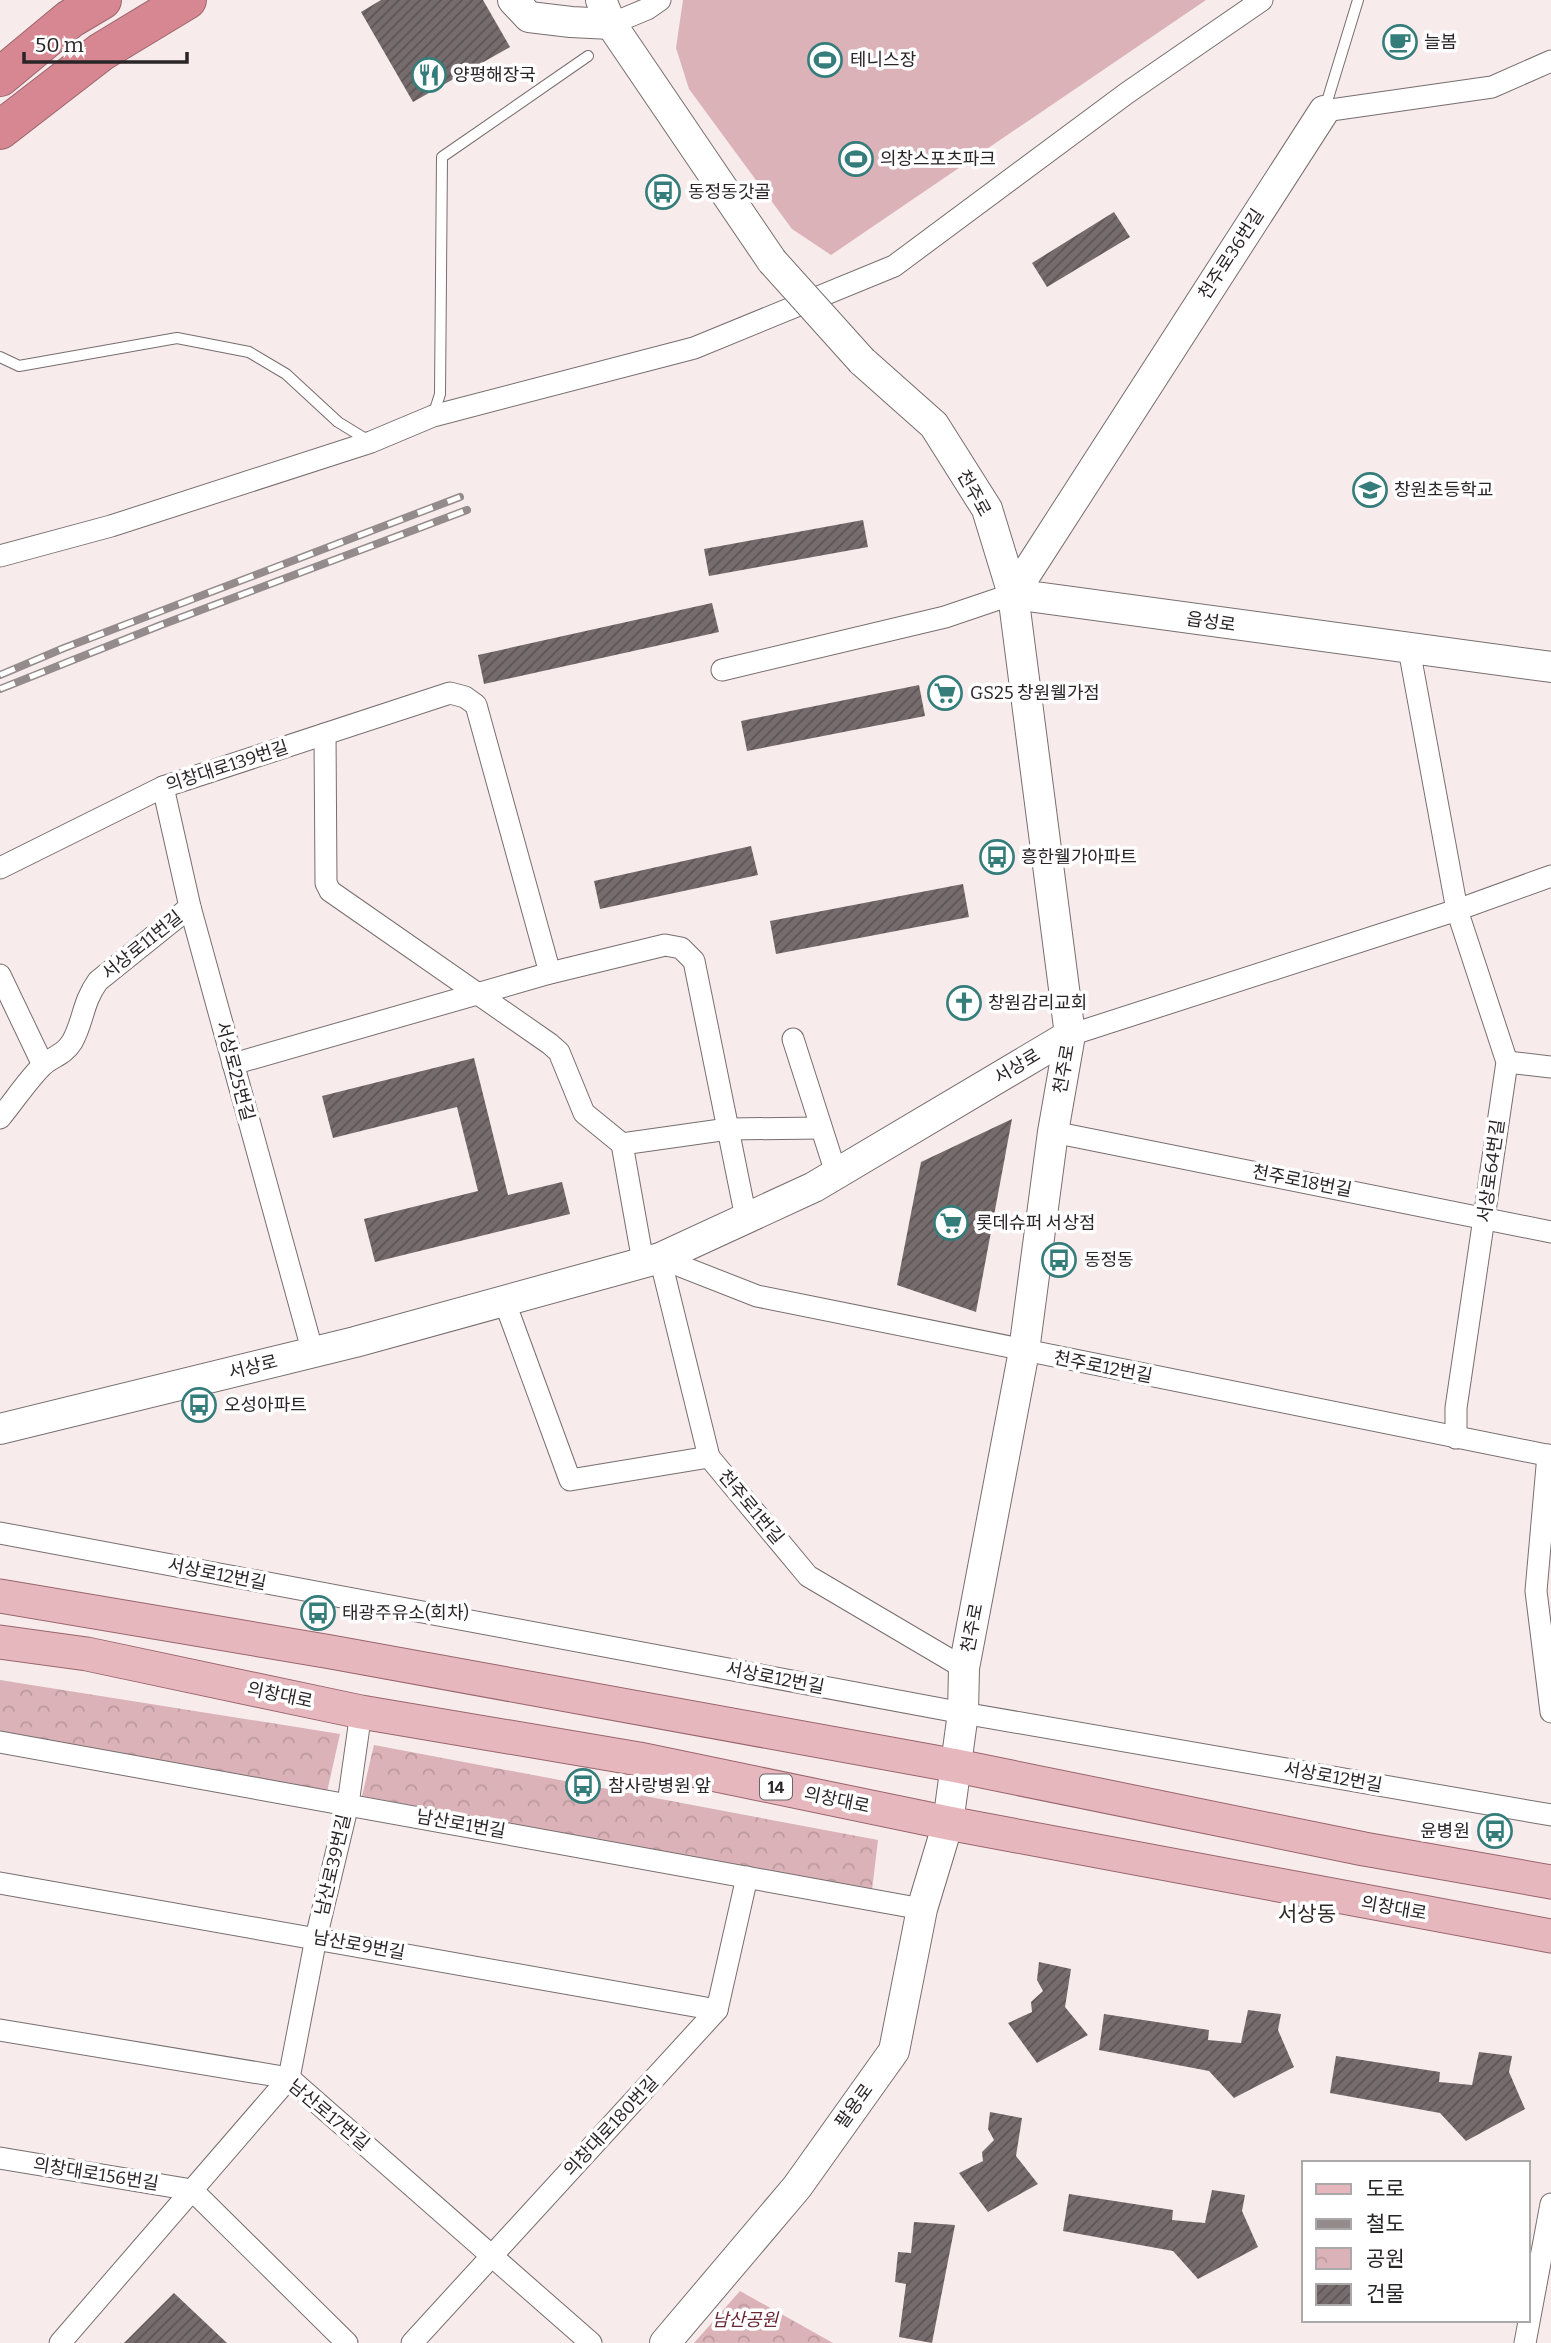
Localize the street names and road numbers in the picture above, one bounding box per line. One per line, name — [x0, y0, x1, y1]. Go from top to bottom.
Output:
street label: 천주로36번길 — [1194, 205, 1268, 303]
street label: 천주로 — [952, 466, 996, 520]
street label: 읍성로 — [1185, 608, 1237, 636]
street label: 의창대로139번길 — [163, 736, 291, 796]
street label: 서상로11번길 — [97, 906, 187, 984]
street label: 서상로25번길 — [211, 1019, 259, 1123]
street label: 천주로 — [1049, 1043, 1079, 1095]
street label: 서상로 — [990, 1044, 1044, 1088]
street label: 서상로64번길 — [1473, 1118, 1509, 1224]
street label: 천주로18번길 — [1250, 1161, 1354, 1201]
street label: 천주로12번길 — [1052, 1347, 1154, 1387]
street label: 서상로 — [226, 1350, 280, 1384]
street label: 천주로1번길 — [714, 1465, 788, 1549]
street label: 서상로12번길 — [166, 1554, 268, 1594]
street label: 천주로 — [956, 1602, 988, 1654]
street label: 서상로12번길 — [724, 1658, 826, 1698]
street label: 의창대로 — [245, 1677, 315, 1713]
street label: 서상로12번길 — [1282, 1757, 1384, 1797]
road number: 14 — [760, 1774, 792, 1800]
street label: 의창대로 — [802, 1782, 872, 1818]
street label: 남산로1번길 — [415, 1805, 507, 1843]
street label: 남산로39번길 — [311, 1812, 355, 1918]
street label: 의창대로 — [1359, 1891, 1429, 1925]
street label: 남산로9번길 — [311, 1926, 407, 1964]
street label: 의창대로180번길 — [559, 2071, 663, 2181]
street label: 남산로17번길 — [284, 2075, 374, 2155]
street label: 팔용로 — [830, 2079, 878, 2133]
street label: 의창대로156번길 — [32, 2153, 160, 2195]

